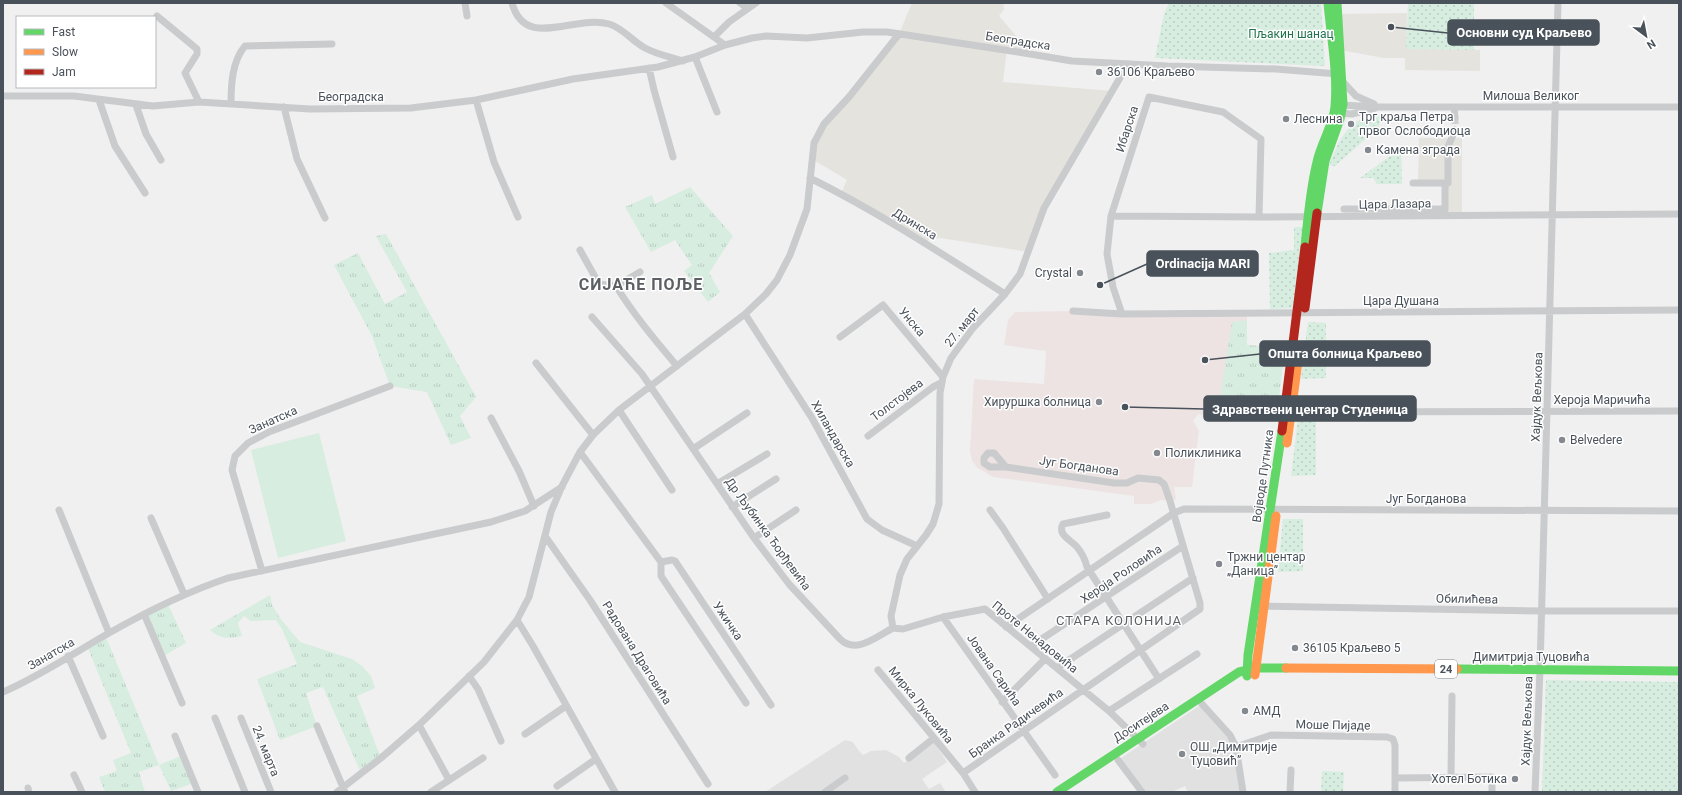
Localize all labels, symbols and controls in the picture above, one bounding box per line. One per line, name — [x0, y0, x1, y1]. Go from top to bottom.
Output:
legend — [16, 16, 156, 88]
north arrow — [1626, 16, 1666, 56]
callout: Основни суд Краљево — [1448, 20, 1599, 45]
text: Fast — [52, 25, 75, 39]
text: Основни суд Краљево — [1456, 25, 1592, 40]
park label: Пљакин шанац — [1248, 27, 1334, 41]
street label: Београдска — [984, 29, 1052, 53]
text: N — [1644, 36, 1658, 52]
text: Slow — [52, 45, 78, 59]
text: Jam — [52, 65, 76, 79]
place label: 36106 Краљево — [1107, 65, 1195, 79]
marker: 36106 Краљево — [1094, 67, 1104, 77]
street label: Милоша Великог — [1483, 89, 1579, 103]
street label: Београдска — [318, 90, 384, 104]
street label: Ибарска — [1113, 104, 1141, 154]
place label: Трг краља Петра првог Ослободиоца — [1359, 110, 1470, 138]
place label: Леснина — [1294, 112, 1342, 126]
marker: Леснина — [1281, 114, 1291, 124]
marker: Трг краља Петра првог Ослободиоца — [1346, 119, 1356, 129]
place label: Камена зграда — [1376, 143, 1460, 157]
marker: Камена зграда — [1363, 145, 1373, 155]
street label: Цара Лазара — [1359, 196, 1431, 212]
street label: Дринска — [890, 205, 940, 243]
callout: Ordinacija MARI — [1147, 251, 1258, 276]
text: Ordinacija MARI — [1156, 256, 1250, 271]
place label: Crystal — [1035, 266, 1072, 280]
marker: Crystal — [1075, 268, 1085, 278]
district label: СИЈАЋЕ ПОЉЕ — [579, 275, 703, 294]
street label: Цара Душана — [1363, 294, 1439, 308]
street label: 27. март — [942, 304, 982, 350]
street label: Унска — [896, 305, 928, 339]
callout: Општа болница Краљево — [1260, 341, 1430, 366]
text: Општа болница Краљево — [1268, 346, 1422, 361]
street label: Хајдук Вељкова — [1528, 352, 1546, 442]
street label: Толстојева — [868, 376, 926, 424]
street label: Хероја Маричића — [1553, 393, 1651, 407]
place label: Хируршка болница — [984, 395, 1091, 409]
callout: Здравствени центар Студеница — [1204, 396, 1416, 421]
marker: Хируршка болница — [1094, 397, 1104, 407]
street label: Хиландарска — [808, 398, 858, 470]
text: Здравствени центар Студеница — [1212, 402, 1408, 417]
street label: Занатска — [247, 403, 299, 437]
street label: Војводе Путника — [1250, 429, 1276, 523]
place label: Belvedere — [1570, 433, 1622, 447]
marker: Belvedere — [1557, 435, 1567, 445]
place label: Поликлиника — [1165, 446, 1241, 460]
marker: Поликлиника — [1152, 448, 1162, 458]
street label: Југ Богданова — [1038, 453, 1120, 479]
street label: Др Љубинка Ђорђевића — [722, 475, 814, 593]
street label: Југ Богданова — [1386, 492, 1466, 506]
street label: Хероја Роловића — [1078, 542, 1164, 606]
place label: Тржни центар „Даница” — [1227, 550, 1306, 578]
marker: Тржни центар „Даница” — [1214, 559, 1224, 569]
street label: Обилићева — [1436, 591, 1498, 607]
street label: Проте Ненадовића — [989, 598, 1081, 676]
street label: Радована Драговића — [600, 599, 674, 707]
street label: Ужичка — [710, 599, 746, 643]
district label: СТАРА КОЛОНИЈА — [1056, 613, 1182, 628]
street label: Јована Сарића — [964, 631, 1024, 709]
street label: Занатска — [25, 635, 77, 673]
place label: 36105 Краљево 5 — [1303, 641, 1401, 655]
marker: 36105 Краљево 5 — [1290, 643, 1300, 653]
street label: Димитрија Туцовића — [1473, 650, 1589, 664]
road number: 24 — [1435, 660, 1457, 678]
street label: Мирка Луковића — [886, 664, 956, 746]
street label: Хајдук Вељкова — [1518, 676, 1536, 766]
street label: Бранка Радичевића — [966, 685, 1066, 761]
street label: Доситејева — [1111, 699, 1171, 745]
place label: АМД — [1253, 704, 1280, 718]
marker: АМД — [1240, 706, 1250, 716]
street label: Моше Пијаде — [1295, 717, 1371, 733]
street label: 24. марта — [249, 724, 283, 778]
place label: ОШ „Димитрије Туцовић” — [1190, 740, 1277, 768]
marker: ОШ „Димитрије Туцовић” — [1177, 749, 1187, 759]
place label: Хотел Ботика — [1431, 772, 1507, 786]
marker: Хотел Ботика — [1510, 774, 1520, 784]

